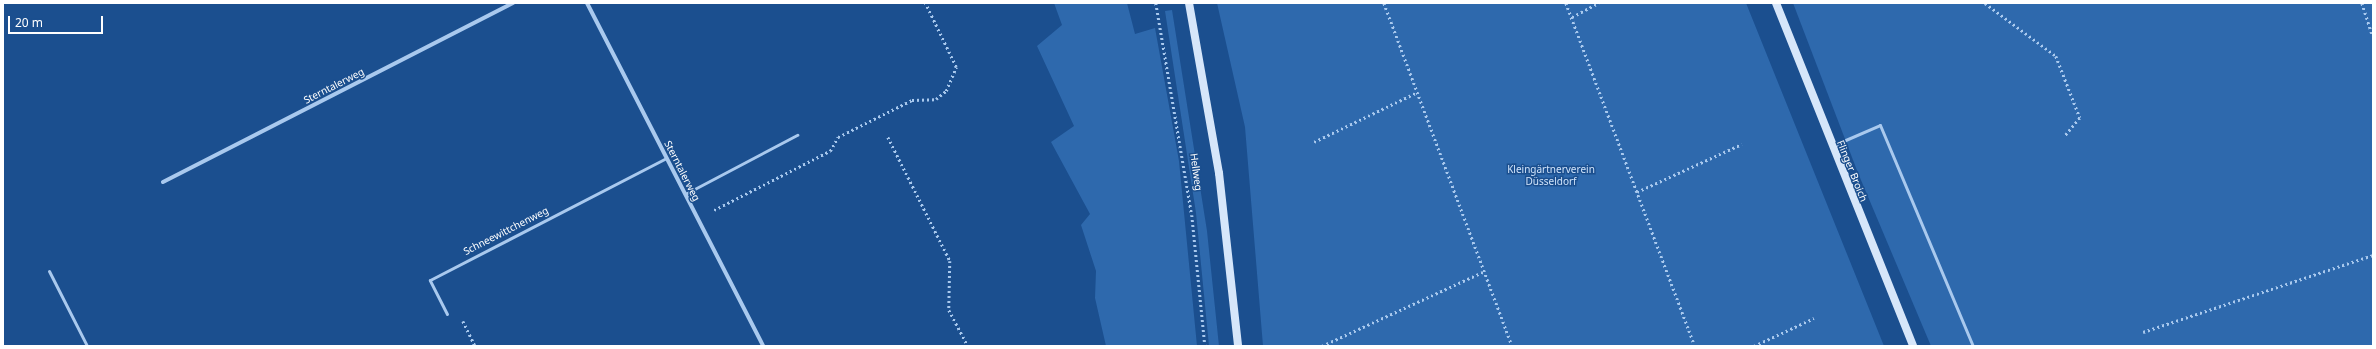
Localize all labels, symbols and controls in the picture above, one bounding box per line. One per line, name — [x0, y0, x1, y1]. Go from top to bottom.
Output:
scale bar — [10, 8, 105, 34]
text: 20 m — [15, 14, 43, 31]
street label: Sterntalerweg — [302, 66, 366, 106]
street label: Sterntalerweg — [662, 139, 702, 203]
street label: Flinger Broich — [1834, 139, 1870, 203]
street label: Hellweg — [1187, 152, 1205, 192]
park label: Kleingärtnerverein Düsseldorf — [1507, 163, 1595, 186]
street label: Schneewittchenweg — [461, 204, 551, 258]

